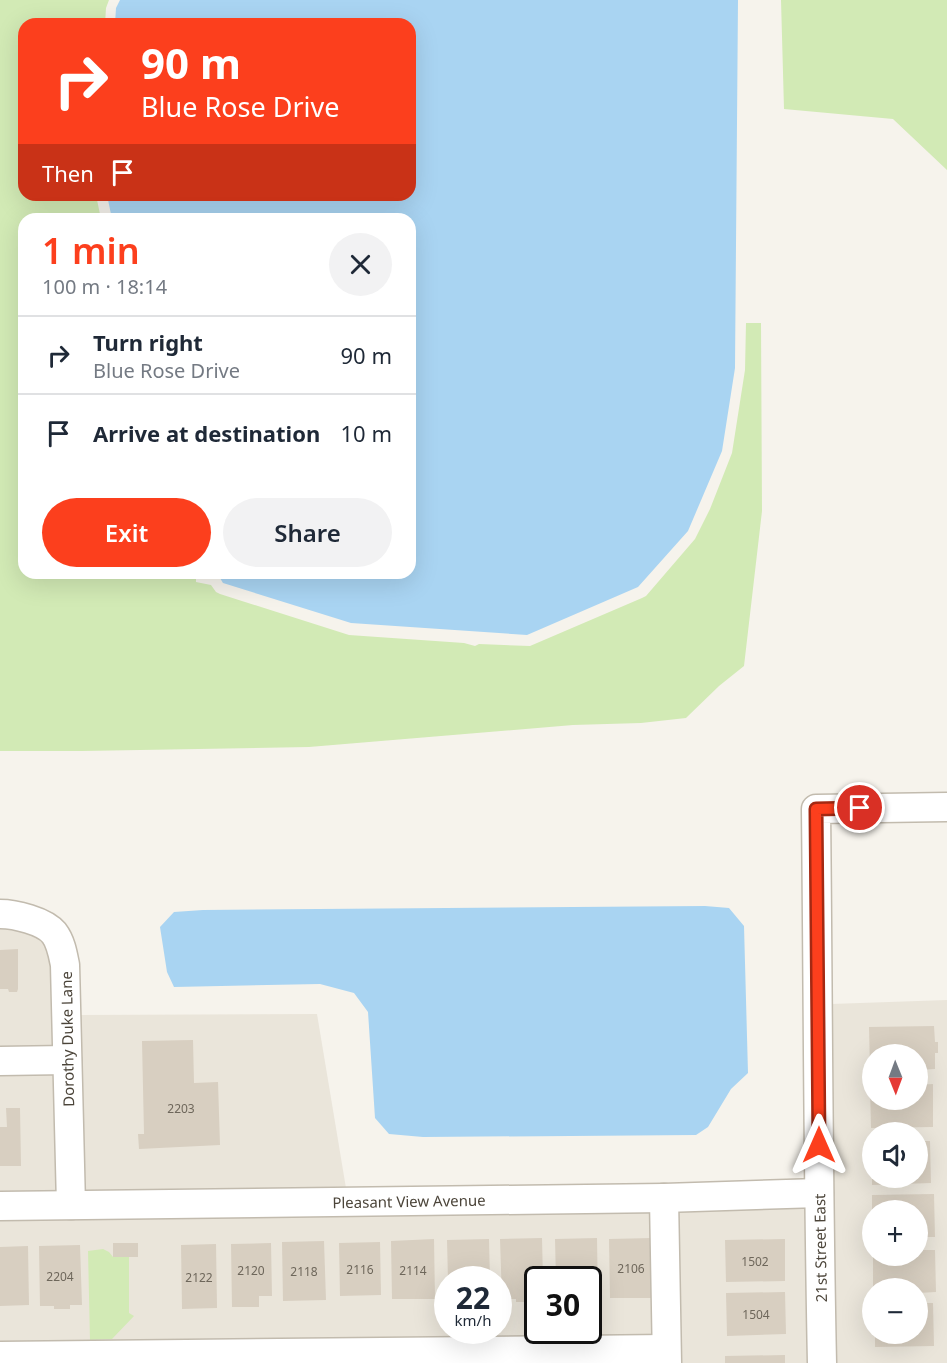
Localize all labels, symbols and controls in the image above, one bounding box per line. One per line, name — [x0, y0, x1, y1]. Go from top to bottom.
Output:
text: 90 m — [141, 34, 241, 91]
icon: right — [42, 42, 120, 120]
text: Blue Rose Drive — [141, 88, 340, 125]
icon: arrive — [106, 156, 139, 189]
text: Then — [42, 158, 94, 188]
text: 1 min — [42, 226, 140, 275]
button: close — [329, 233, 392, 296]
text: 100 m · 18:14 — [42, 273, 167, 300]
text: Turn right — [93, 327, 203, 357]
icon: right — [42, 339, 75, 372]
text: 90 m — [341, 340, 392, 370]
text: Blue Rose Drive — [93, 357, 240, 384]
icon: arrive — [42, 417, 75, 450]
text: Arrive at destination — [93, 418, 320, 448]
text: 10 m — [341, 418, 392, 448]
button: Exit — [42, 498, 211, 567]
button: Share — [223, 498, 392, 567]
pin — [834, 782, 885, 833]
icon: arrive — [843, 791, 876, 824]
street label: Dorothy Duke Lane — [56, 971, 78, 1107]
north arrow — [862, 1044, 928, 1110]
map controls — [862, 1044, 928, 1344]
house number: 2203 — [167, 1100, 195, 1117]
position arrow — [787, 1113, 851, 1177]
button: sound — [862, 1122, 928, 1188]
street label: Pleasant View Avenue — [332, 1190, 486, 1212]
street label: 21st Street East — [809, 1193, 831, 1303]
button: + — [862, 1200, 928, 1266]
house number: 1502 — [741, 1253, 769, 1270]
house number: 2106 — [617, 1260, 645, 1277]
house number: 2116 — [346, 1261, 374, 1278]
house number: 2120 — [237, 1262, 265, 1279]
house number: 2114 — [399, 1262, 427, 1279]
house number: 2118 — [290, 1263, 318, 1280]
speed limit sign: 30 — [524, 1266, 602, 1344]
house number: 2204 — [46, 1268, 74, 1285]
house number: 2122 — [185, 1269, 213, 1286]
text: 22 — [456, 1277, 490, 1318]
button: − — [862, 1278, 928, 1344]
house number: 1504 — [742, 1306, 770, 1323]
text: km/h — [455, 1310, 491, 1330]

